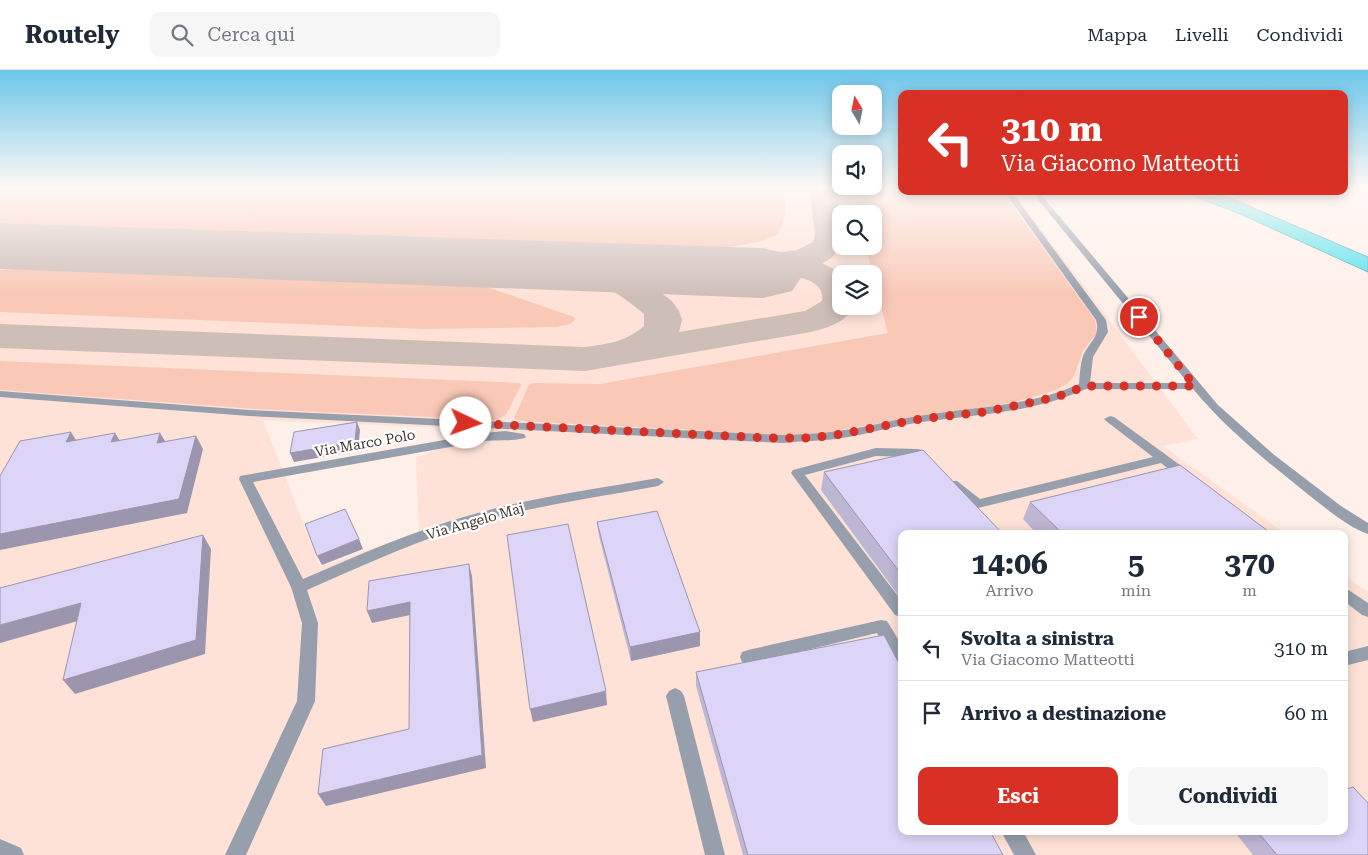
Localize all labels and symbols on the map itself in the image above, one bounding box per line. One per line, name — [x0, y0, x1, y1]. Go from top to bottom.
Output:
north arrow — [832, 85, 882, 135]
pin — [1118, 296, 1160, 338]
position arrow — [439, 396, 491, 448]
street label: Via Marco Polo — [313, 426, 417, 460]
street label: Via Angelo Maj — [424, 499, 526, 543]

